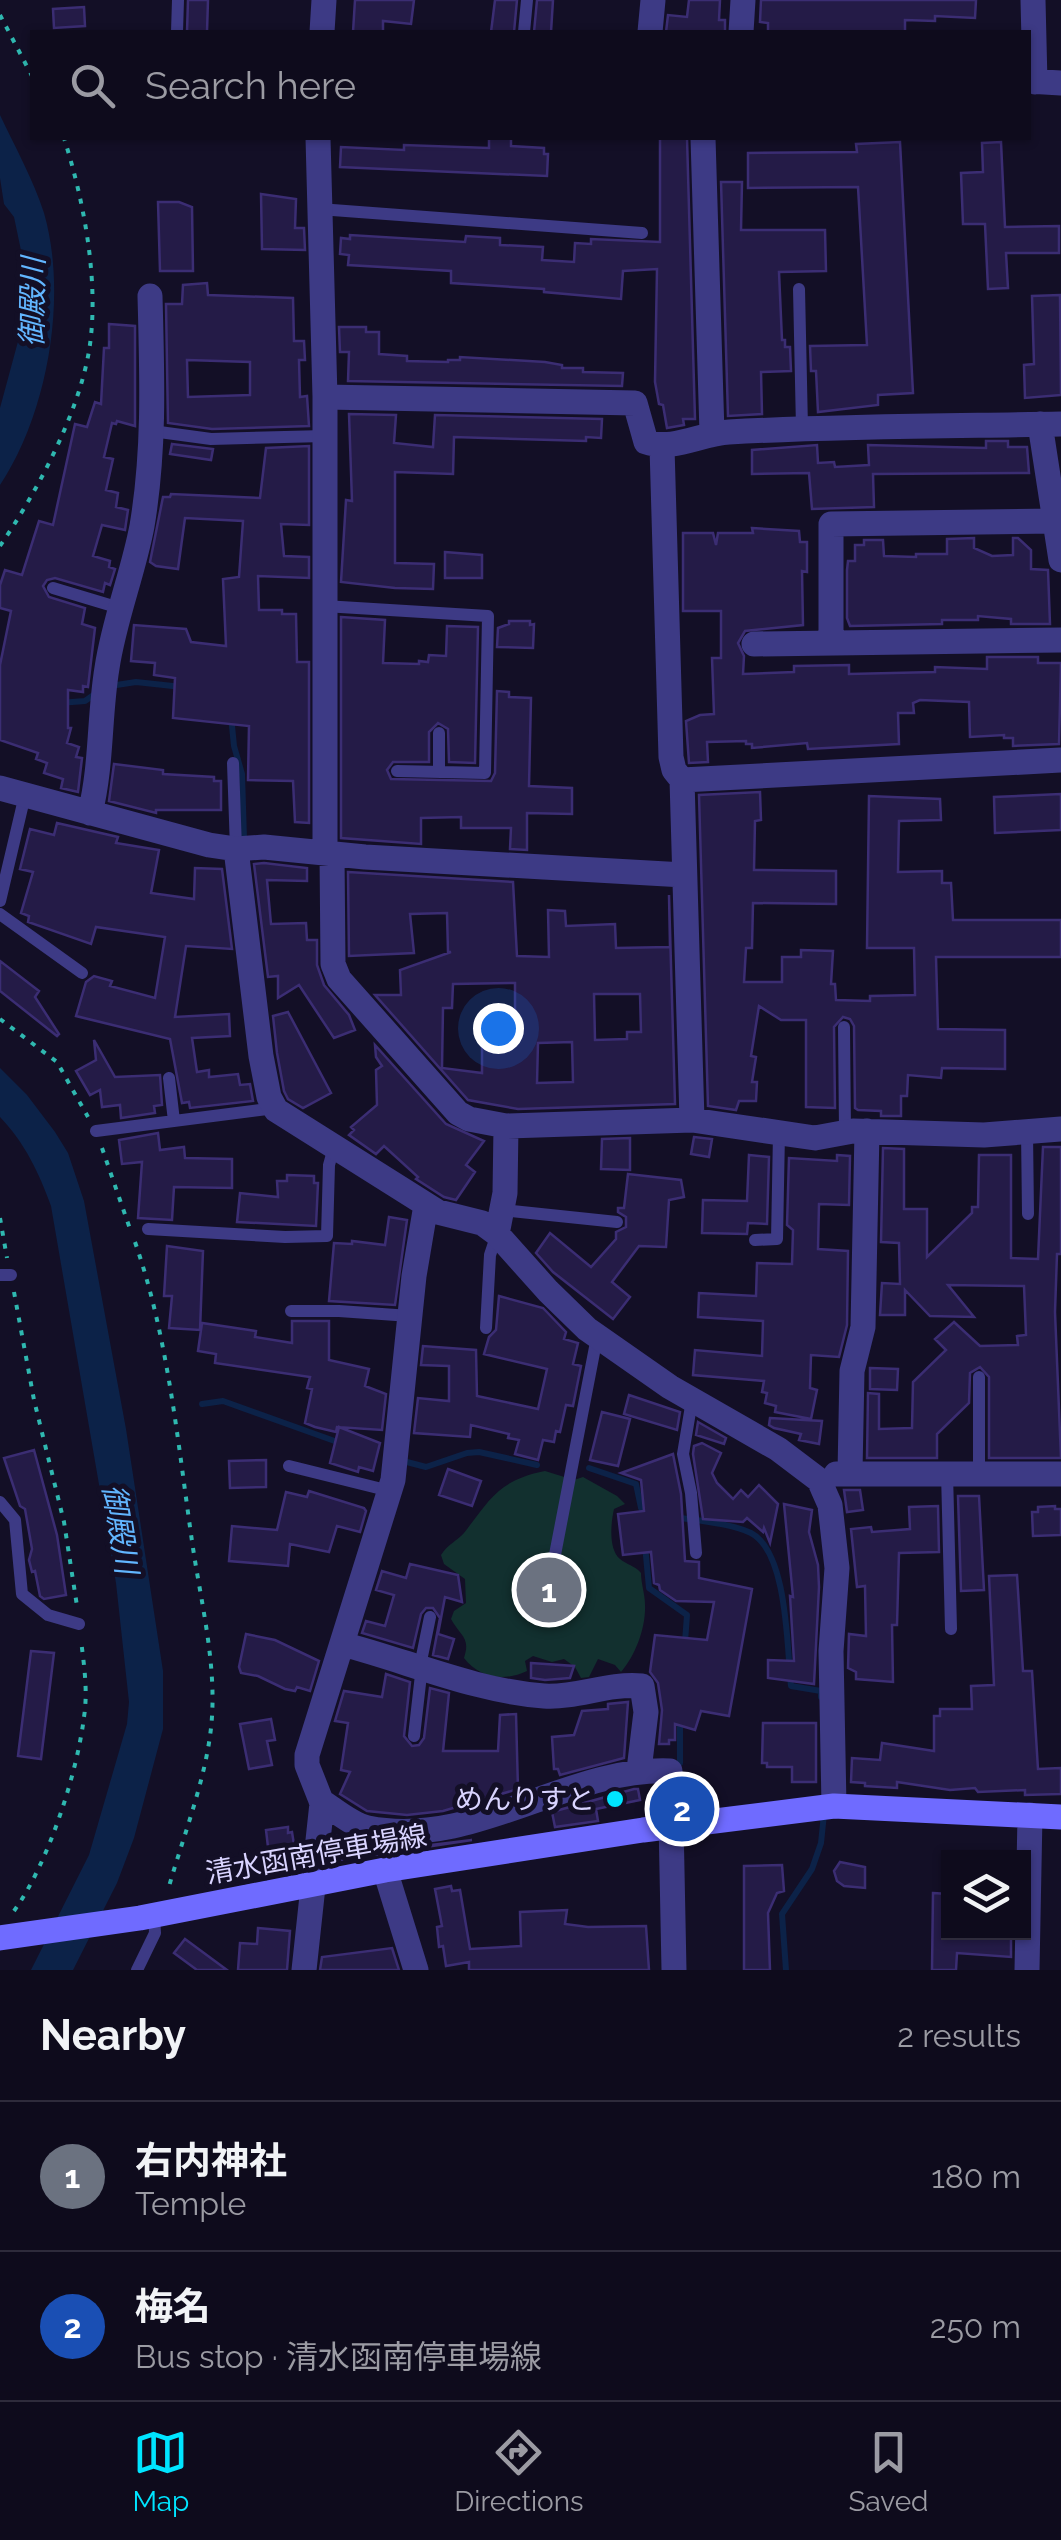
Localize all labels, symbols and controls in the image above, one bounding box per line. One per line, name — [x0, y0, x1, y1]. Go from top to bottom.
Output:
search box — [30, 30, 1031, 140]
icon: search — [65, 58, 120, 113]
text: Search here — [145, 63, 356, 108]
water label: 御殿川 — [14, 254, 51, 347]
your location — [473, 1003, 524, 1054]
water label: 御殿川 — [96, 1482, 145, 1579]
pin: 1 — [516, 1552, 582, 1628]
pin: 2 — [650, 1772, 714, 1846]
place label: めんりすと — [455, 1783, 595, 1816]
marker: めんりすと — [604, 1788, 626, 1810]
street label: 清水函南停車場線 — [203, 1819, 429, 1890]
map controls — [941, 1850, 1031, 1940]
button: layers — [941, 1850, 1031, 1940]
text: Nearby — [40, 2011, 186, 2060]
text: 2 results — [897, 2017, 1021, 2054]
text: 右内神社 — [135, 2138, 287, 2183]
text: 1 — [65, 2158, 80, 2195]
text: 180 m — [931, 2158, 1021, 2195]
text: Temple — [135, 2185, 246, 2222]
text: 梅名 — [135, 2284, 211, 2329]
text: 2 — [63, 2308, 82, 2345]
text: 250 m — [930, 2308, 1021, 2345]
text: Bus stop · 清水函南停車場線 — [135, 2338, 542, 2375]
tab: Map — [132, 2425, 189, 2518]
tab: Directions — [454, 2425, 584, 2518]
tab: Saved — [848, 2425, 929, 2518]

